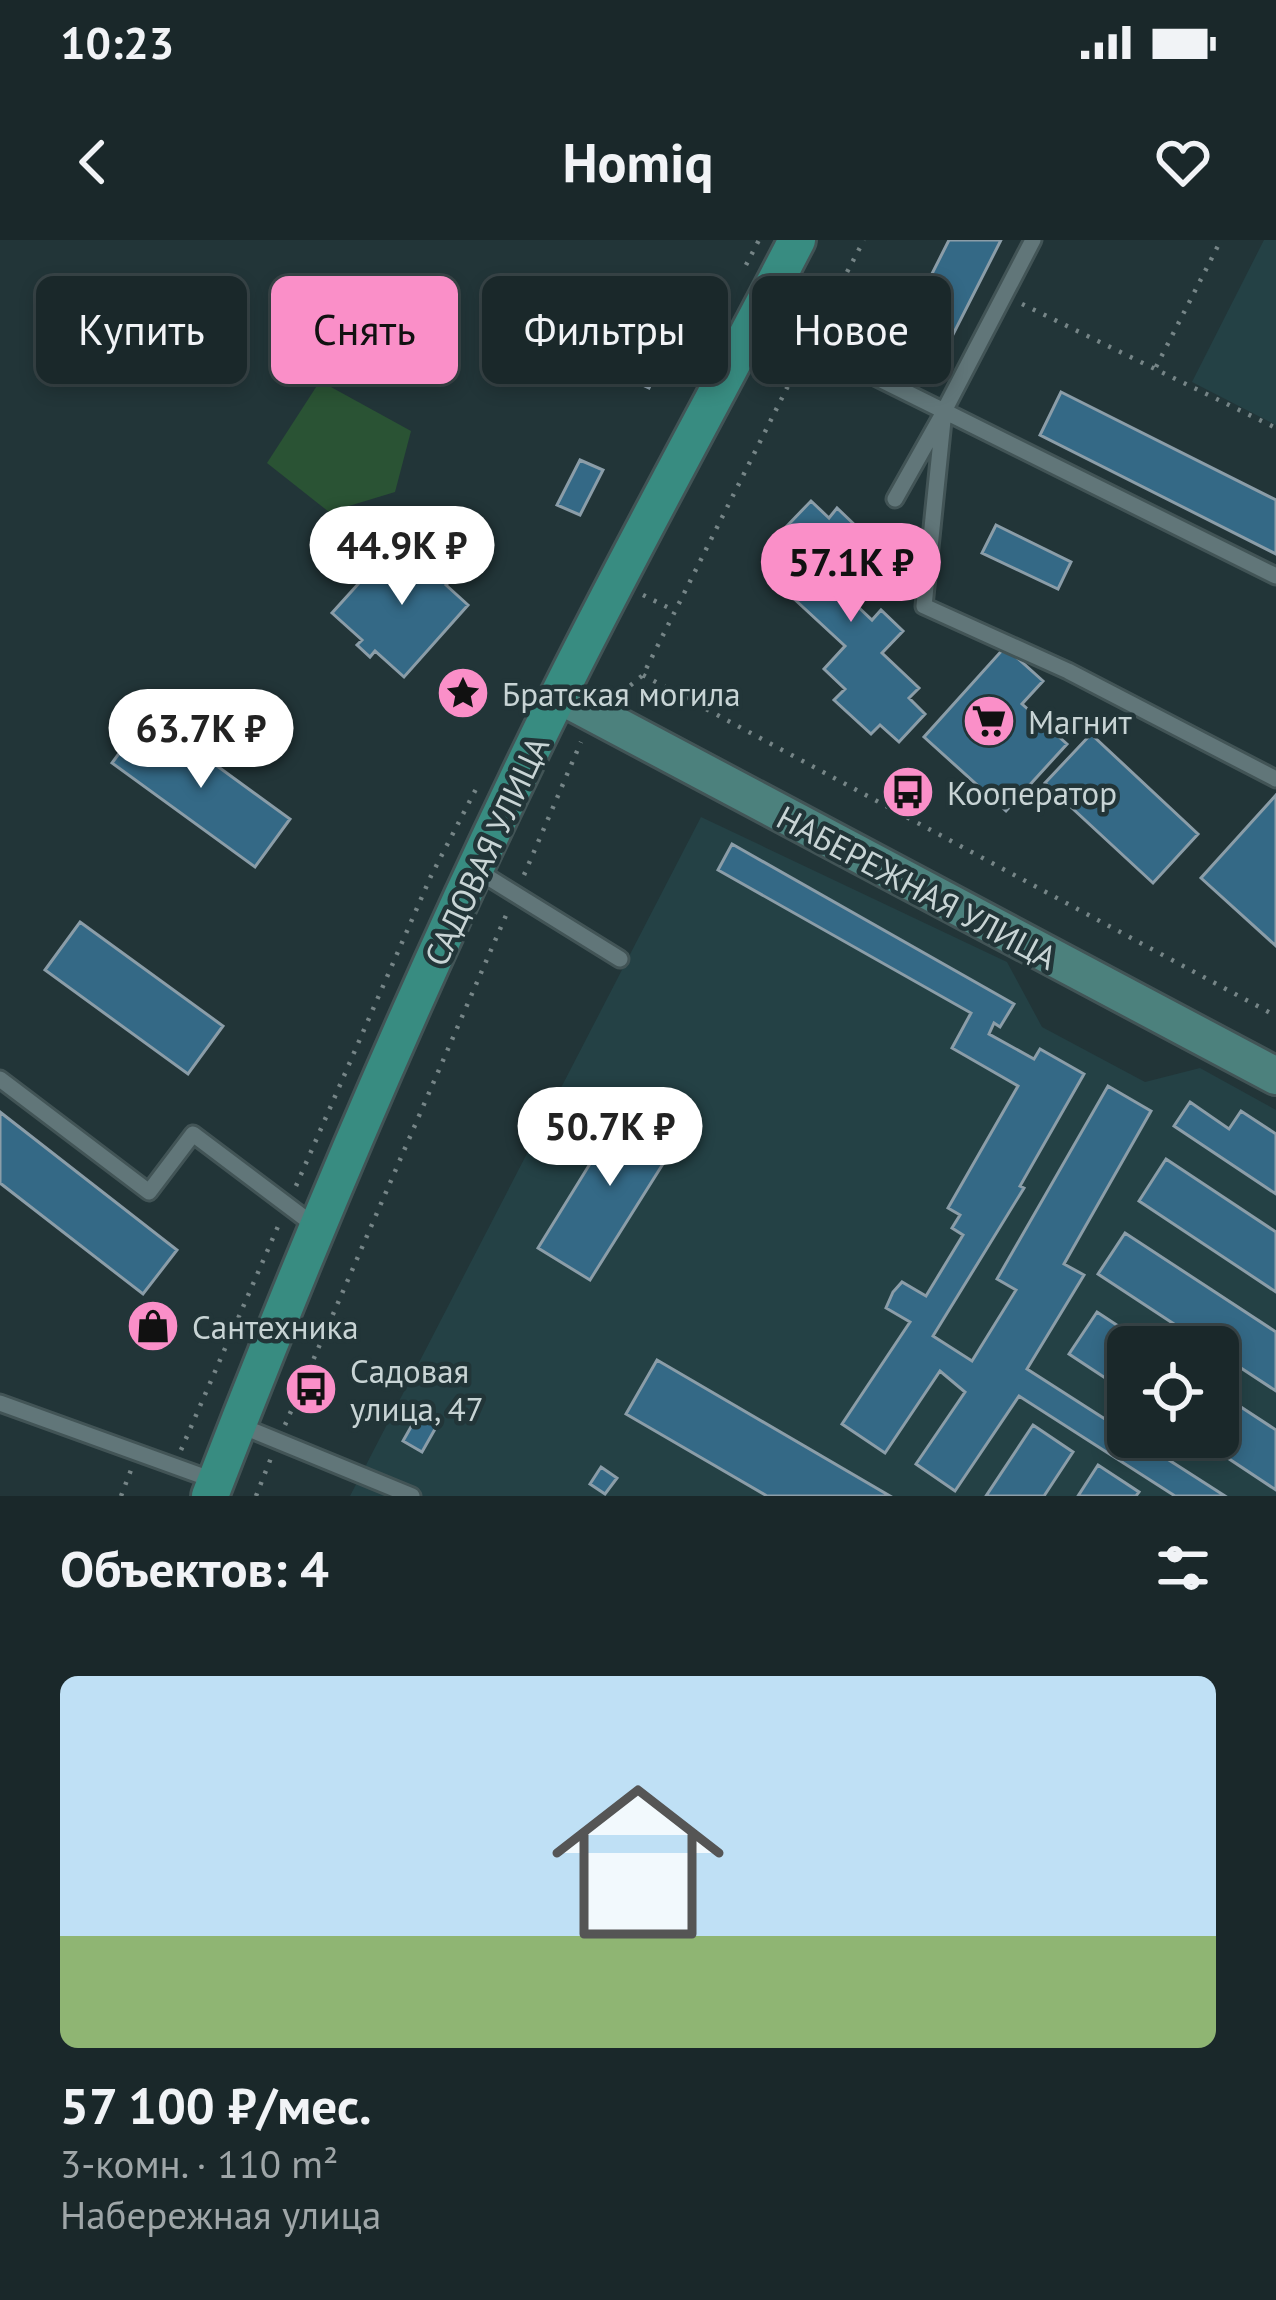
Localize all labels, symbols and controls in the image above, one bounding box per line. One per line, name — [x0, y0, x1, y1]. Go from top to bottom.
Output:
text: 10:23 — [60, 13, 174, 71]
text: Homiq — [562, 127, 714, 197]
icon: back — [60, 129, 126, 195]
icon: heart — [1150, 129, 1216, 195]
chip: Купить — [36, 276, 247, 384]
chip: Снять — [271, 276, 458, 384]
chip: Фильтры — [482, 276, 728, 384]
chip: Новое — [752, 276, 951, 384]
pin: 44.9K ₽ — [291, 506, 513, 608]
text: 44.9K ₽ — [337, 519, 467, 570]
pin: 57.1K ₽ — [740, 523, 962, 625]
text: 57.1K ₽ — [788, 536, 914, 587]
place icon: Братская могила — [435, 665, 491, 721]
place label: Братская могила — [502, 672, 741, 715]
pin: 63.7K ₽ — [90, 689, 312, 791]
supermarket icon: Магнит — [961, 693, 1017, 749]
place label: Магнит — [1028, 700, 1132, 743]
text: 63.7K ₽ — [136, 702, 266, 753]
street label: САДОВАЯ УЛИЦА — [414, 729, 558, 973]
bus stop icon: Кооператор — [880, 764, 936, 820]
place label: Кооператор — [947, 771, 1117, 814]
street label: НАБЕРЕЖНАЯ УЛИЦА — [770, 795, 1065, 979]
pin: 50.7K ₽ — [499, 1087, 721, 1189]
text: 50.7K ₽ — [545, 1100, 675, 1151]
shop icon: Сантехника — [125, 1298, 181, 1354]
place label: Сантехника — [192, 1305, 359, 1348]
map controls — [1107, 1326, 1239, 1458]
button: locate — [1107, 1326, 1239, 1458]
place label: Садовая улица, 47 — [350, 1349, 484, 1430]
bus stop icon: Садовая улица, 47 — [283, 1361, 339, 1417]
text: Объектов: 4 — [60, 1535, 329, 1601]
icon: filters — [1150, 1535, 1216, 1601]
icon: home — [530, 1754, 746, 1970]
text: 57 100 ₽/мес. — [60, 2072, 372, 2138]
text: 3-комн. · 110 m² — [60, 2138, 338, 2189]
text: Набережная улица — [60, 2189, 381, 2240]

